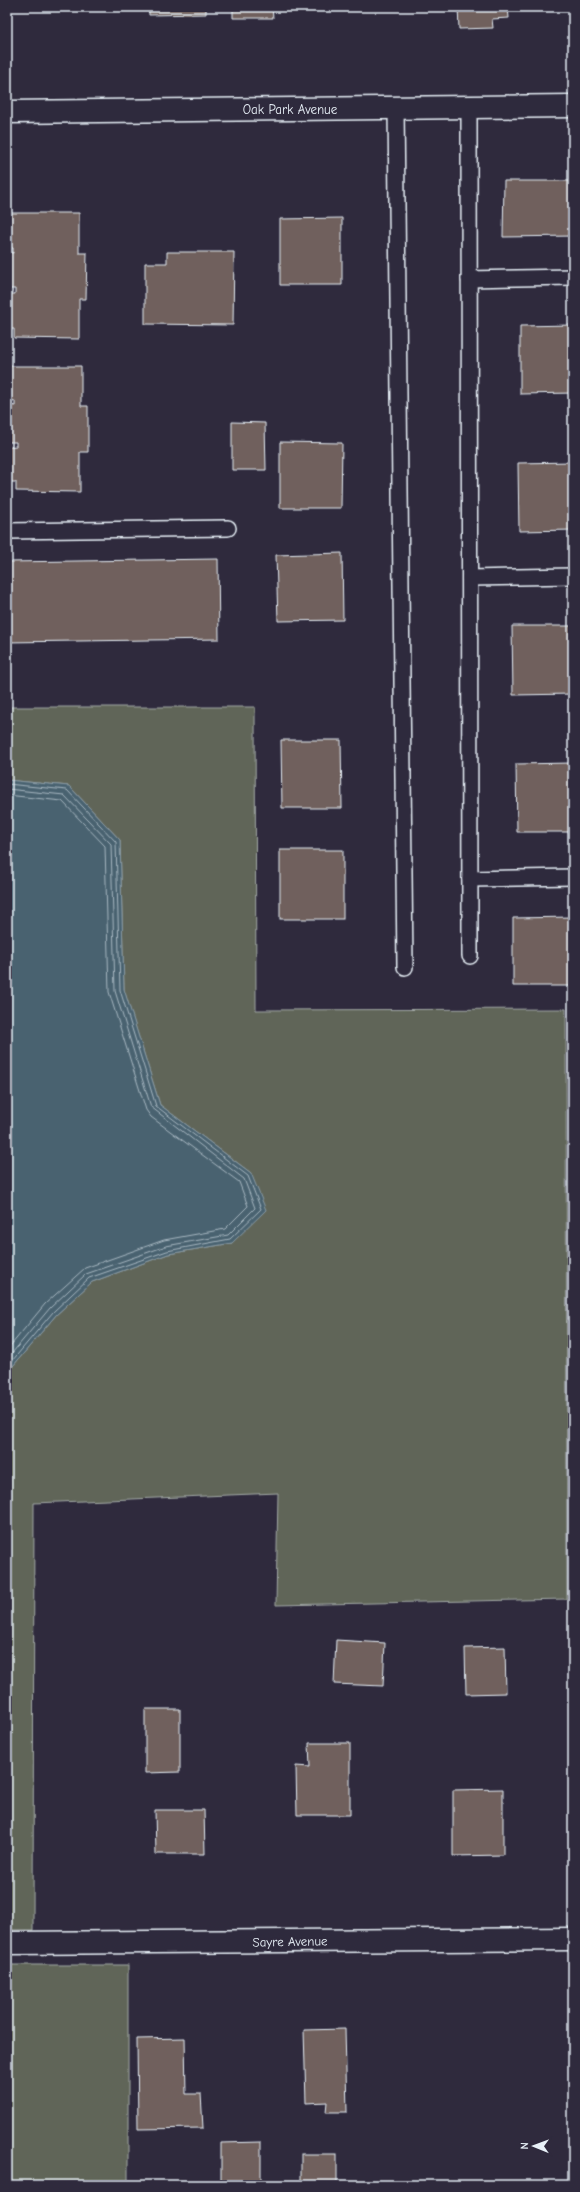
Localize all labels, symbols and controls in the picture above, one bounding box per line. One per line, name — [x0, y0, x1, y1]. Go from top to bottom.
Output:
street label: Oak Park Avenue — [243, 102, 338, 117]
street label: Sayre Avenue — [252, 1933, 328, 1950]
north arrow — [514, 2126, 554, 2166]
text: N — [518, 2142, 531, 2150]

